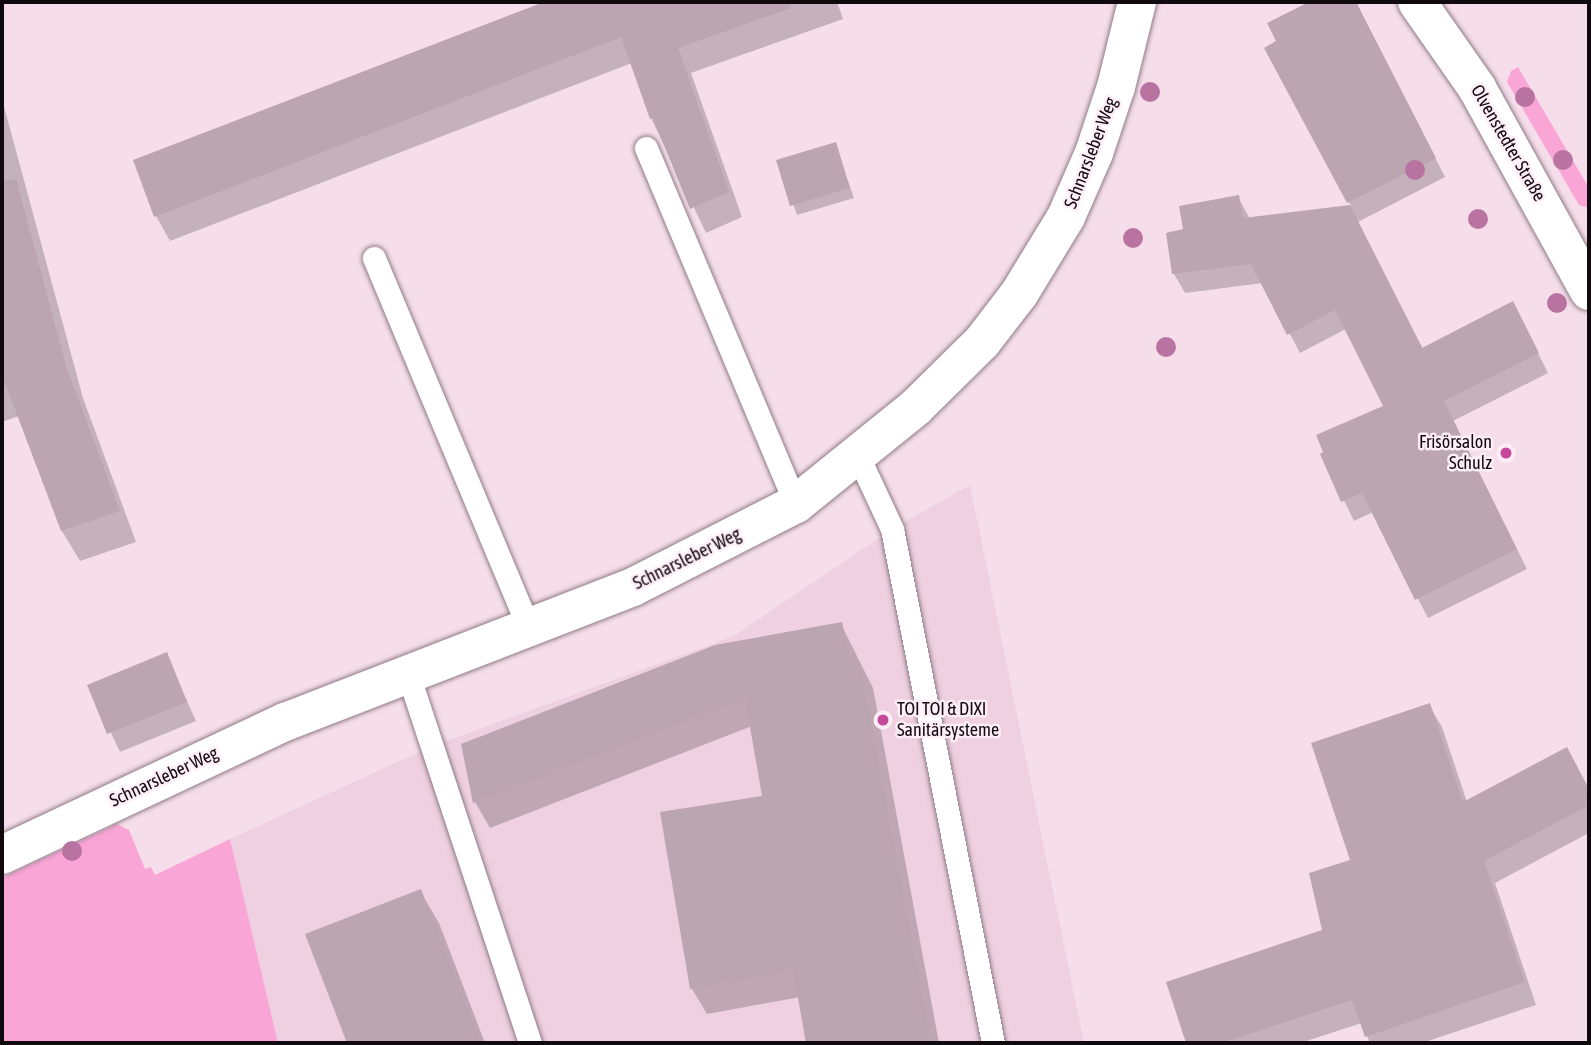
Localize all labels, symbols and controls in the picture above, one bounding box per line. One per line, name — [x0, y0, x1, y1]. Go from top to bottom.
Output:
street label: Olvenstedter Straße — [1466, 81, 1550, 205]
street label: Schnarsleber Weg — [1060, 94, 1122, 212]
place label: Frisörsalon Schulz — [1419, 432, 1492, 474]
marker: Frisörsalon Schulz — [1498, 445, 1514, 461]
street label: Schnarsleber Weg — [630, 524, 744, 594]
place label: TOI TOI & DIXI Sanitärsysteme — [897, 699, 999, 742]
marker: TOI TOI & DIXI Sanitärsysteme — [875, 712, 891, 728]
street label: Schnarsleber Weg — [106, 742, 222, 812]

